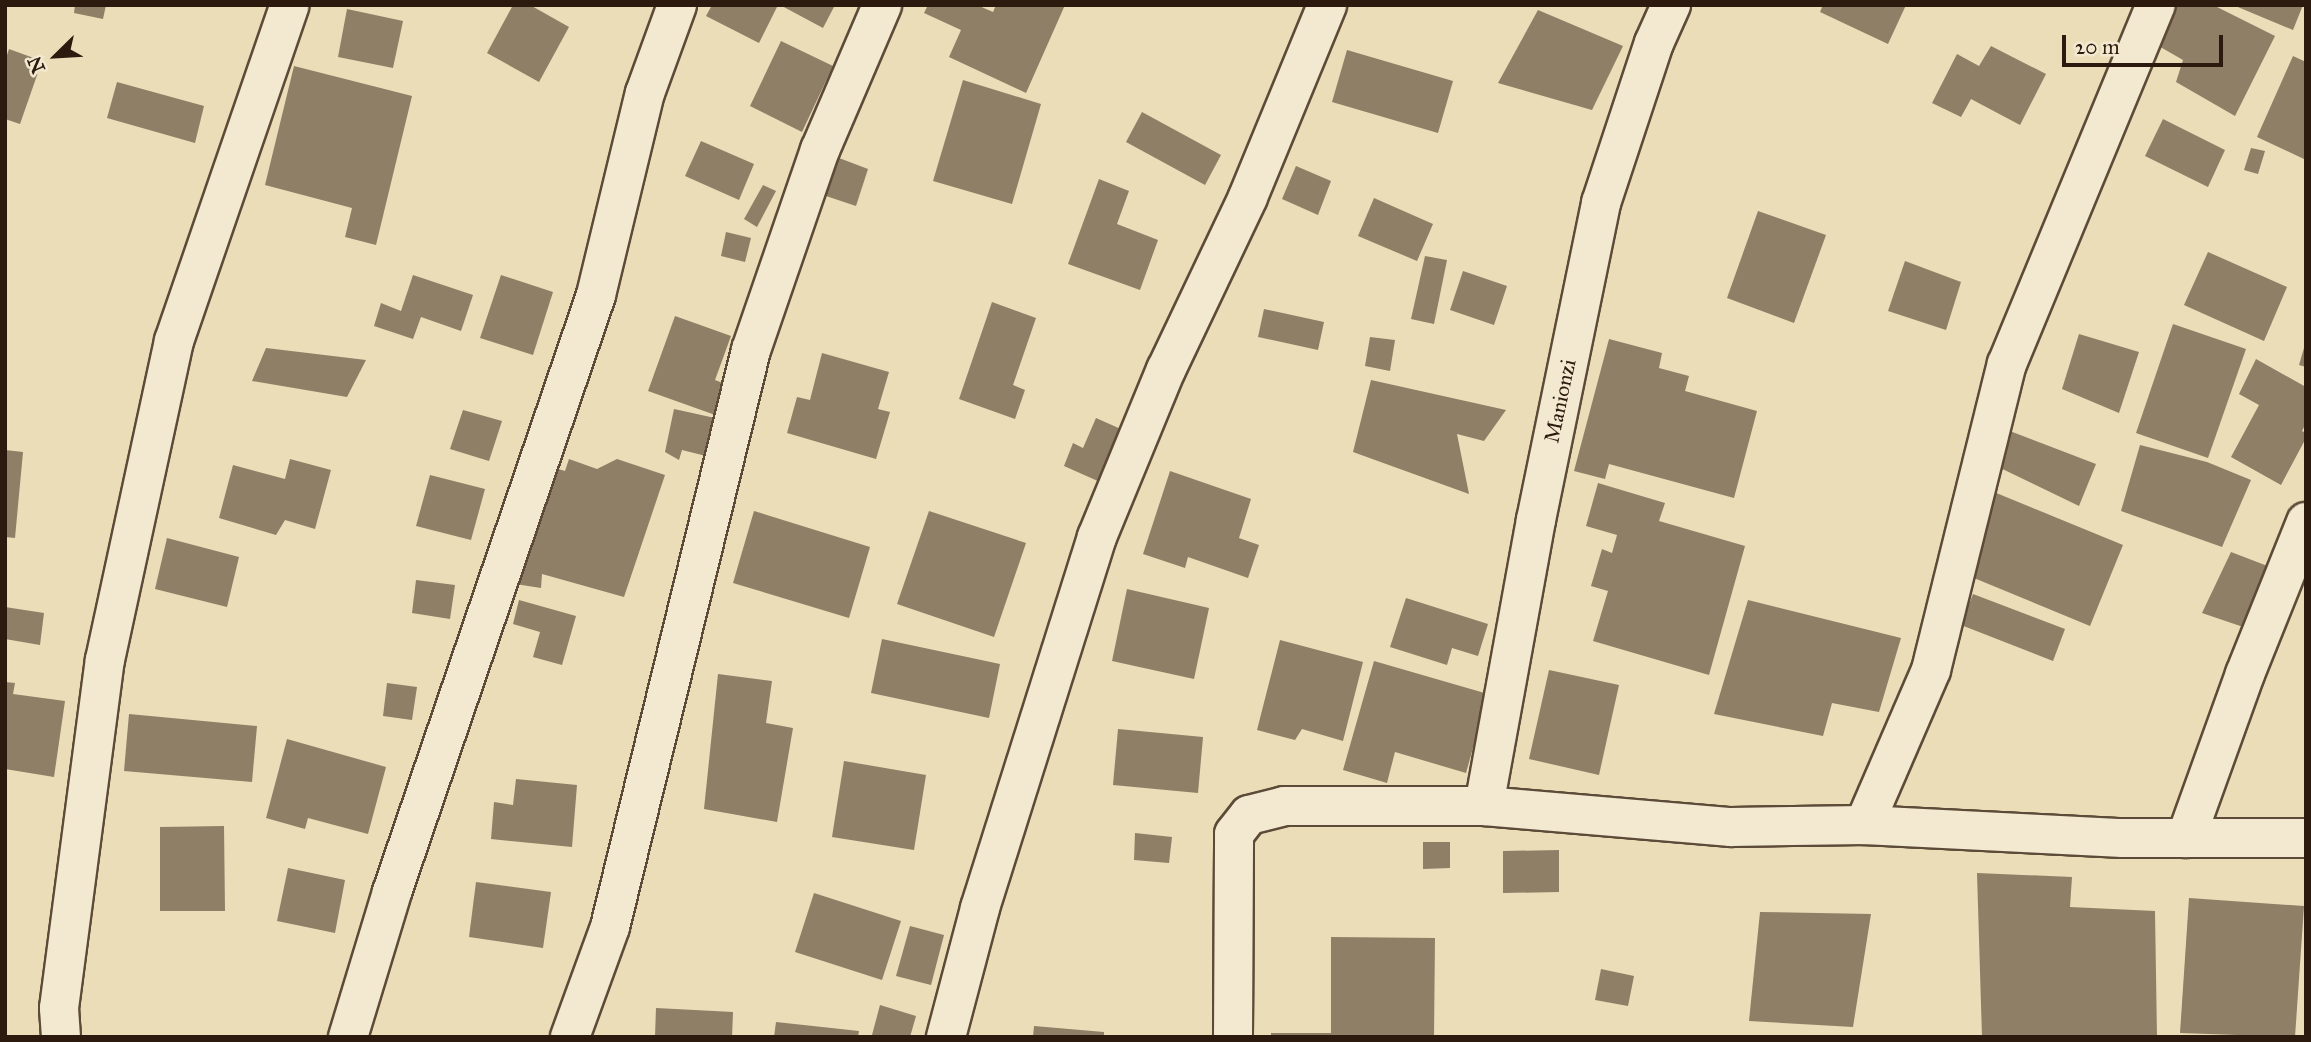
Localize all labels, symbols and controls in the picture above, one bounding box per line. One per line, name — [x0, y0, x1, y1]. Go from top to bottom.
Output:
north arrow — [21, 21, 91, 91]
scale bar — [2066, 21, 2227, 65]
text: 20 m — [2075, 34, 2120, 60]
text: N — [23, 53, 50, 77]
street label: Manionzi — [1539, 357, 1581, 445]

